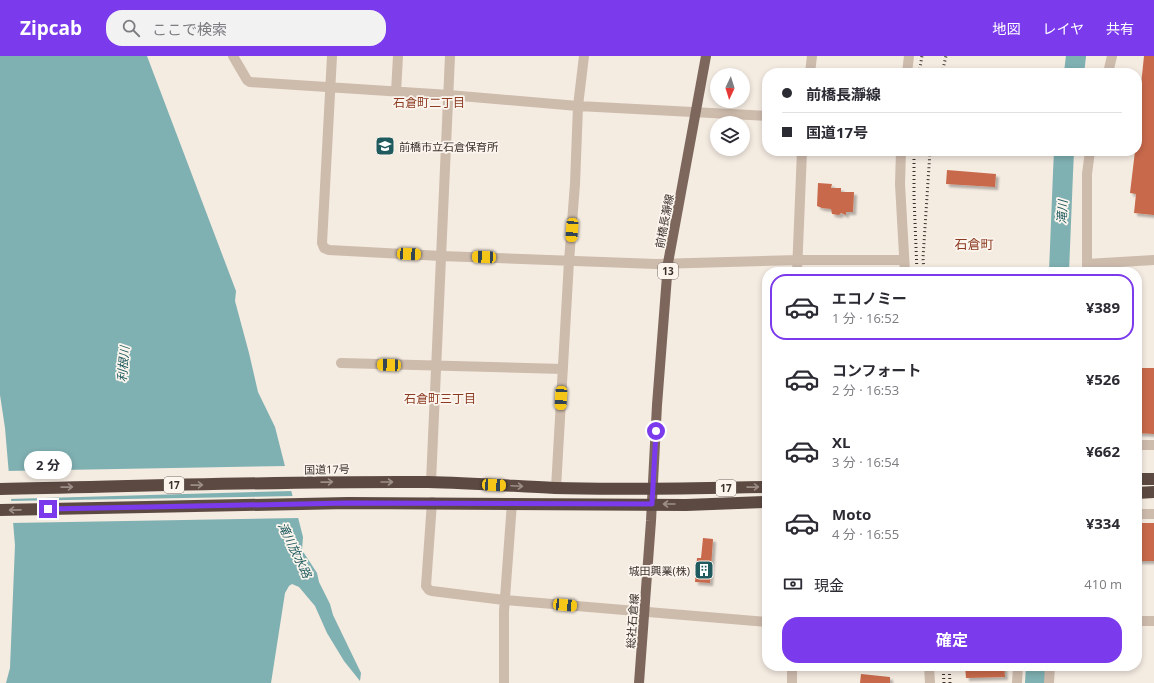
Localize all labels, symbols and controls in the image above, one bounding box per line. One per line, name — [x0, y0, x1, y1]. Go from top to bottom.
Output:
search box — [106, 10, 386, 46]
text: Zipcab — [20, 15, 82, 41]
icon: search — [120, 17, 142, 39]
text: ここで検索 — [152, 19, 227, 39]
text: 地図 — [992, 19, 1020, 38]
text: レイヤ — [1042, 19, 1084, 38]
text: 共有 — [1106, 19, 1134, 38]
north arrow — [710, 68, 750, 108]
map controls — [710, 68, 750, 156]
text: 前橋長瀞線 — [806, 84, 881, 104]
district label: 石倉町二丁目 — [393, 94, 465, 111]
button: layers — [710, 116, 750, 156]
text: 国道17号 — [806, 122, 868, 142]
school or university icon: 前橋市立石倉保育所 — [374, 135, 396, 157]
place label: 前橋市立石倉保育所 — [399, 139, 499, 154]
street label: 前橋長瀞線 — [651, 193, 677, 249]
water label: 滝川 — [1053, 198, 1071, 224]
car — [565, 218, 579, 242]
district label: 石倉町 — [954, 235, 994, 253]
car — [397, 247, 421, 261]
car — [472, 251, 496, 263]
road number: 13 — [658, 263, 678, 279]
text: エコノミー — [832, 288, 907, 308]
icon: car — [784, 289, 820, 325]
text: ¥389 — [1086, 297, 1120, 317]
text: 1 分 · 16:52 — [832, 309, 899, 327]
water label: 利根川 — [113, 343, 133, 383]
car — [377, 359, 401, 371]
text: コンフォート — [832, 360, 922, 380]
icon: car — [784, 361, 820, 397]
text: ¥526 — [1086, 369, 1120, 389]
text: 2 分 · 16:53 — [832, 381, 899, 399]
car — [554, 386, 568, 410]
district label: 石倉町三丁目 — [404, 390, 476, 407]
route start — [647, 422, 665, 440]
text: XL — [832, 432, 850, 452]
icon: car — [784, 433, 820, 469]
text: ¥662 — [1086, 441, 1120, 461]
callout: 2 分 — [24, 451, 72, 479]
text: 3 分 · 16:54 — [832, 453, 899, 471]
text: 2 分 — [36, 456, 60, 474]
street label: 国道17号 — [304, 461, 350, 477]
road number: 17 — [164, 477, 184, 493]
one-way arrow — [320, 478, 333, 486]
one-way arrow — [380, 478, 393, 486]
car — [482, 478, 506, 492]
road number: 17 — [716, 480, 736, 496]
one-way arrow — [190, 481, 203, 489]
one-way arrow — [510, 482, 523, 489]
one-way arrow — [60, 483, 73, 491]
one-way arrow — [746, 483, 759, 491]
route end — [39, 500, 57, 518]
one-way arrow — [663, 501, 676, 508]
text: Moto — [832, 504, 871, 524]
icon: car — [784, 505, 820, 541]
one-way arrow — [9, 506, 22, 514]
text: ¥334 — [1086, 513, 1120, 533]
water label: 滝川放水路 — [274, 519, 316, 582]
text: 4 分 · 16:55 — [832, 525, 899, 543]
building icon: 城田興業(株) — [693, 559, 715, 581]
place label: 城田興業(株) — [629, 563, 690, 578]
icon: cash — [782, 573, 804, 595]
text: 現金 — [814, 575, 844, 595]
text: 410 m — [1084, 575, 1122, 593]
street label: 総社石倉線 — [623, 593, 641, 649]
car — [553, 598, 577, 612]
button: 確定 — [782, 617, 1122, 663]

